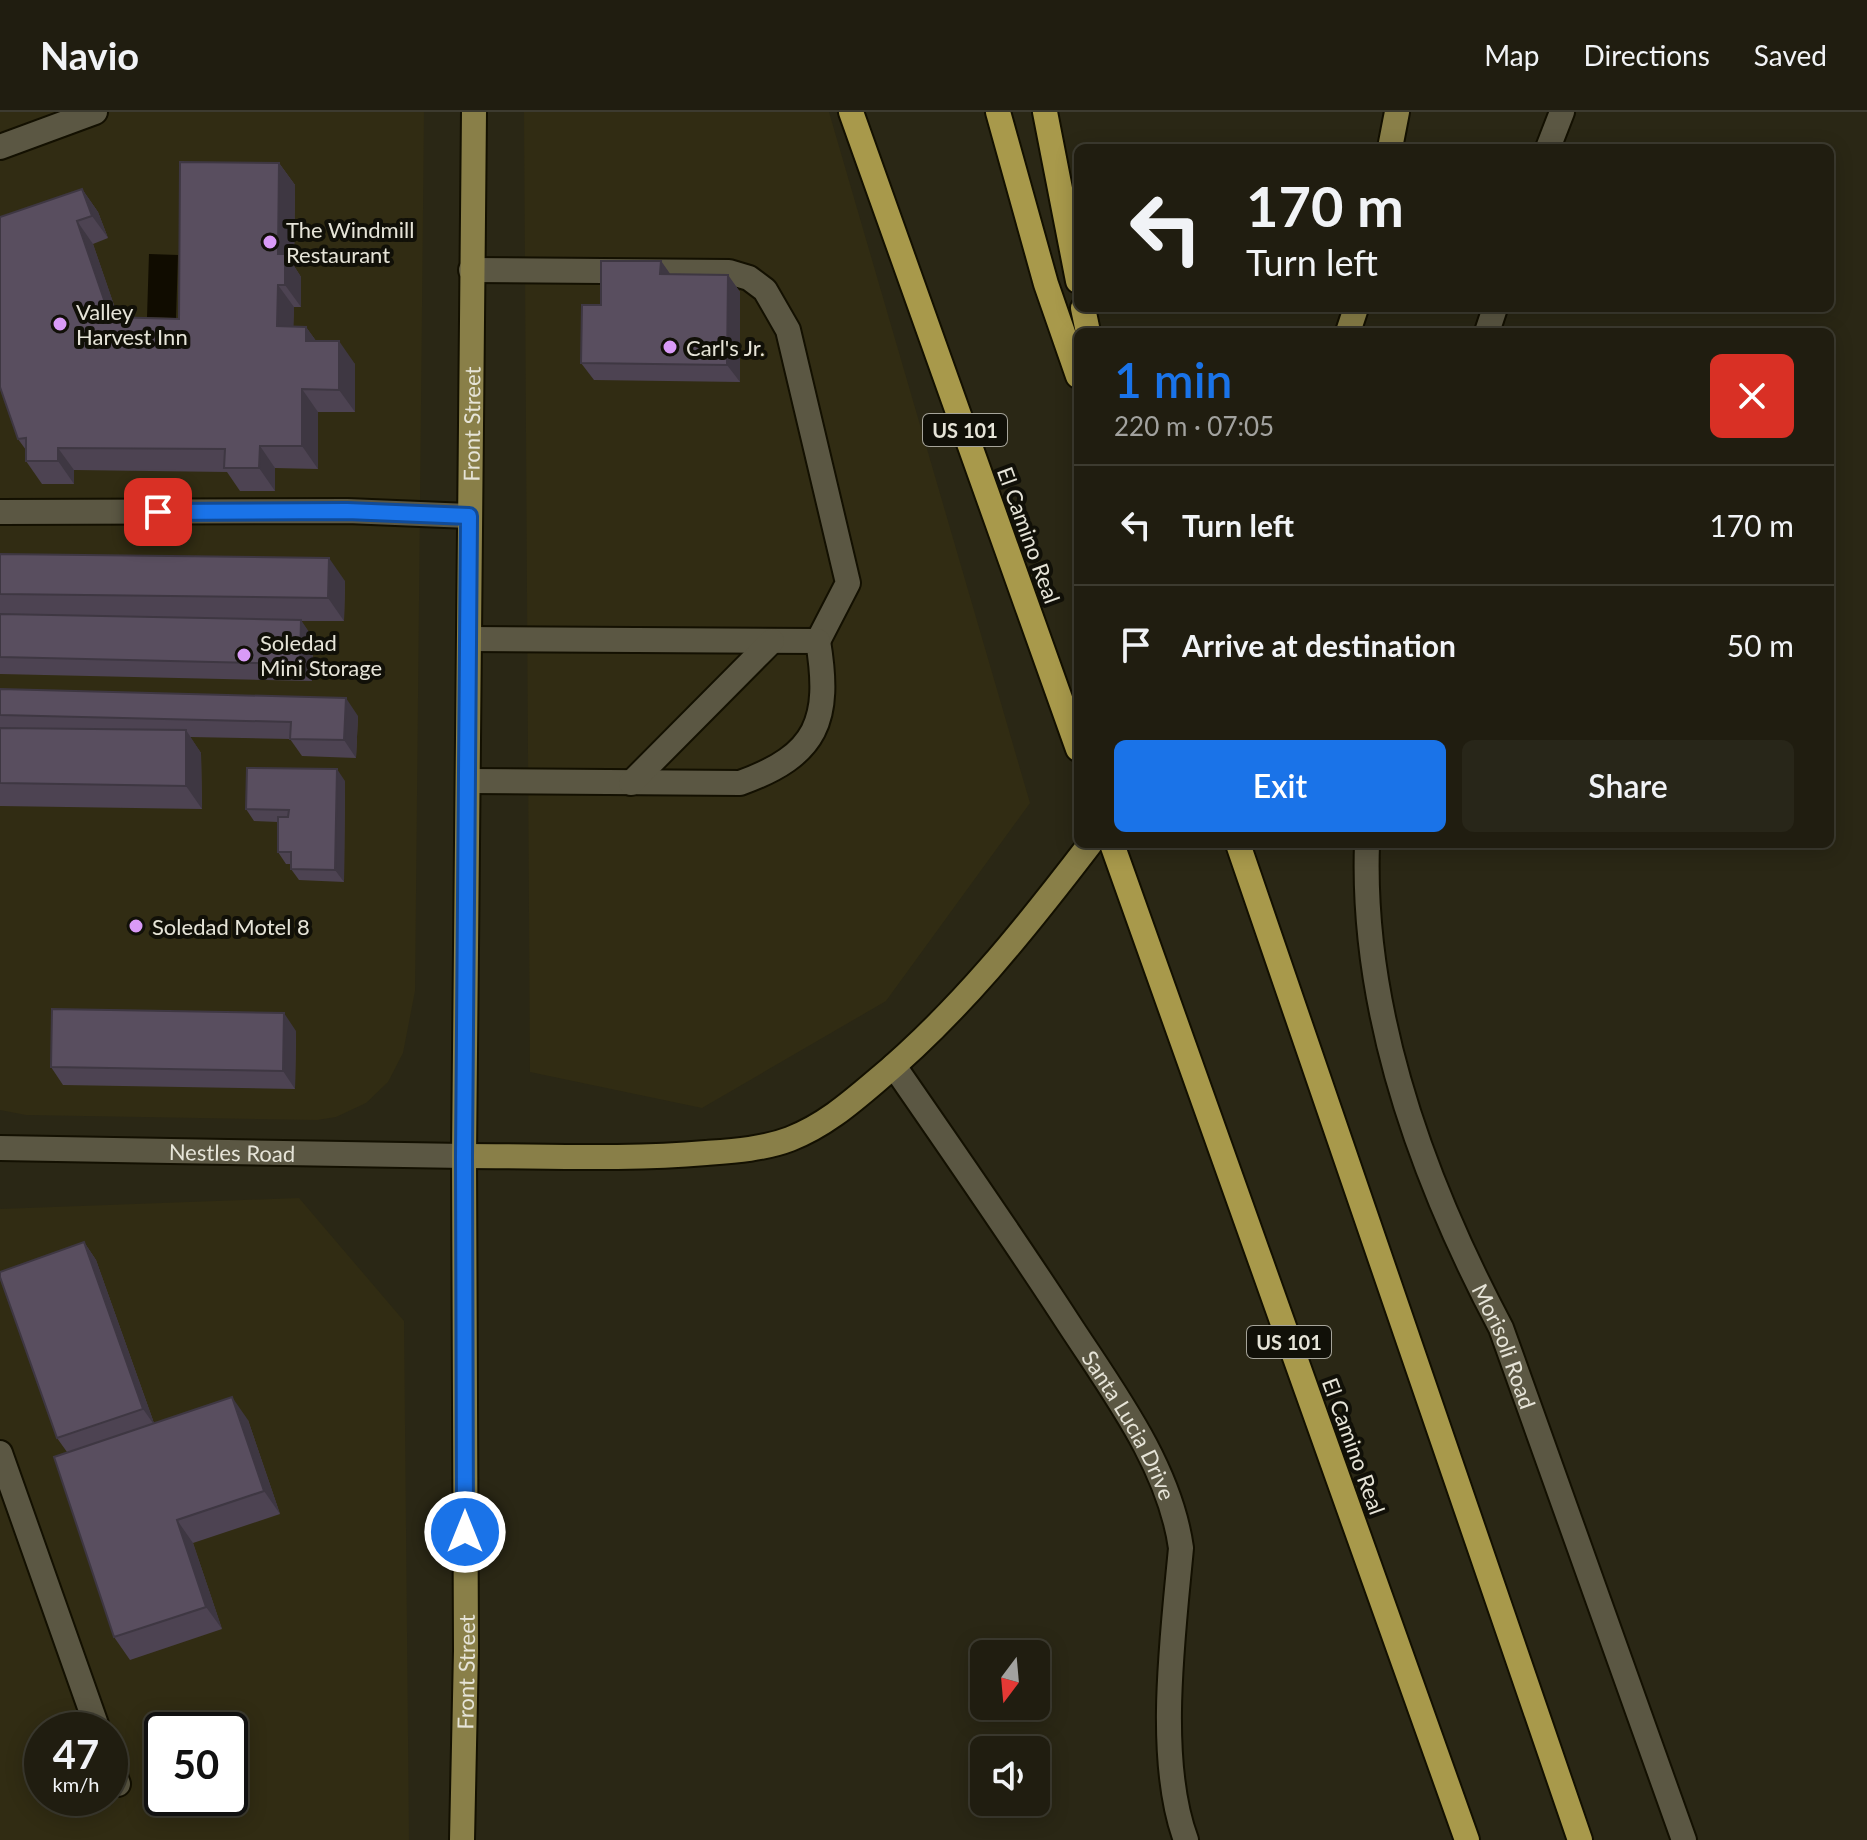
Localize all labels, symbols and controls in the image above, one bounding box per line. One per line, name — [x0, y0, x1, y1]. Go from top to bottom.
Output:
text: Navio — [40, 32, 139, 78]
text: Map — [1484, 38, 1539, 72]
text: Directions — [1583, 38, 1710, 72]
text: Saved — [1754, 38, 1827, 72]
text: 170 m — [1246, 172, 1404, 239]
icon: left — [1114, 176, 1218, 280]
place label: The Windmill Restaurant — [286, 216, 414, 268]
marker: The Windmill Restaurant — [261, 233, 279, 251]
text: Turn left — [1246, 240, 1378, 284]
place label: Valley Harvest Inn — [76, 298, 188, 350]
marker: Valley Harvest Inn — [51, 315, 69, 333]
place label: Carl's Jr. — [686, 334, 765, 361]
marker: Carl's Jr. — [661, 338, 679, 356]
text: 1 min — [1114, 351, 1232, 408]
button: close — [1710, 354, 1794, 438]
street label: Front Street — [457, 366, 485, 482]
text: 220 m · 07:05 — [1114, 410, 1274, 442]
road number: US 101 — [923, 414, 1007, 446]
street label: El Camino Real — [992, 463, 1066, 607]
pin — [124, 478, 192, 546]
icon: arrive — [136, 490, 180, 534]
icon: left — [1114, 503, 1158, 547]
text: Turn left — [1182, 507, 1294, 543]
text: 170 m — [1709, 507, 1794, 543]
icon: arrive — [1114, 623, 1158, 667]
text: Arrive at destination — [1182, 627, 1456, 663]
text: 50 m — [1727, 627, 1794, 663]
place label: Soledad Mini Storage — [260, 629, 382, 681]
marker: Soledad Mini Storage — [235, 646, 253, 664]
button: Exit — [1114, 740, 1446, 832]
button: Share — [1462, 740, 1794, 832]
place label: Soledad Motel 8 — [152, 913, 310, 940]
marker: Soledad Motel 8 — [127, 917, 145, 935]
street label: Nestles Road — [169, 1137, 295, 1167]
street label: Morisoli Road — [1467, 1279, 1542, 1412]
road number: US 101 — [1247, 1326, 1331, 1358]
street label: Santa Lucia Drive — [1077, 1345, 1182, 1503]
street label: El Camino Real — [1317, 1374, 1391, 1518]
position arrow — [423, 1490, 507, 1574]
street label: Front Street — [451, 1614, 480, 1730]
north arrow — [970, 1640, 1050, 1720]
map controls — [970, 1640, 1050, 1816]
speed limit sign: 50 — [144, 1712, 248, 1816]
text: 47 — [53, 1730, 99, 1778]
button: sound — [970, 1736, 1050, 1816]
text: km/h — [53, 1772, 99, 1796]

